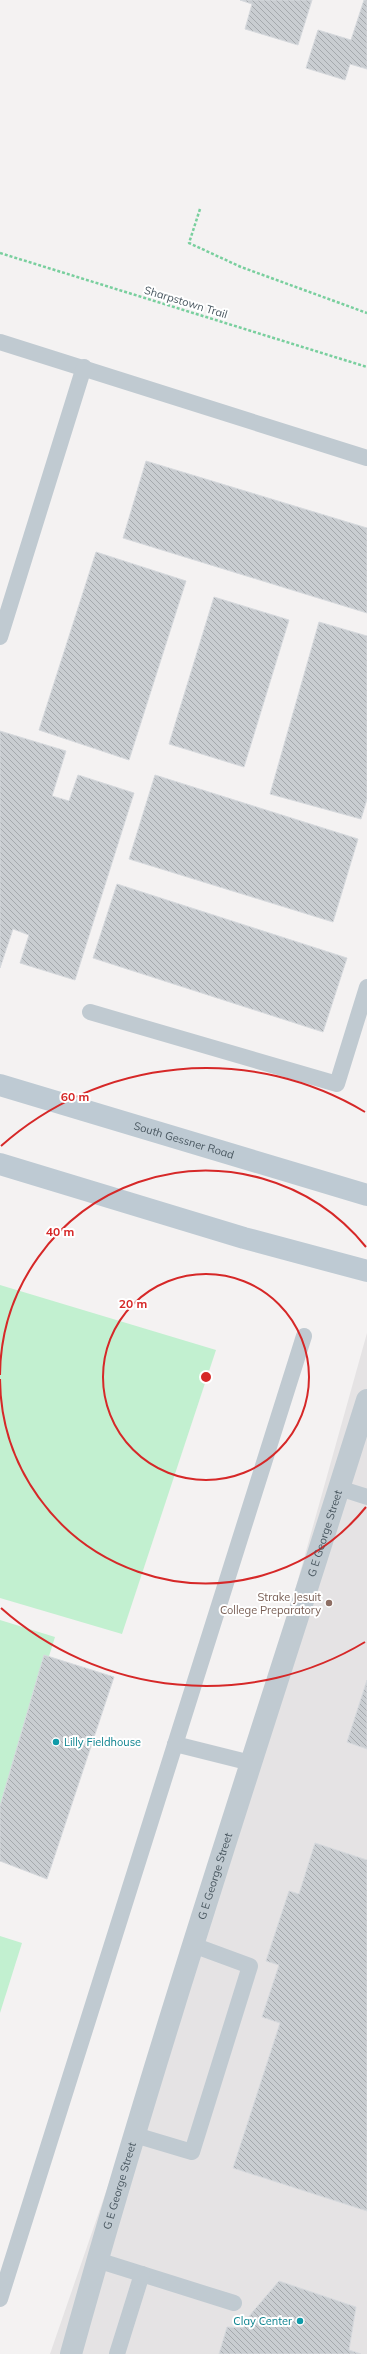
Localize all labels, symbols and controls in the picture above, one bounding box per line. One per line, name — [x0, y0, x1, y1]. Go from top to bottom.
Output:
street label: Sharpstown Trail — [143, 283, 229, 321]
text: 60 m — [61, 1089, 89, 1104]
street label: South Gessner Road — [132, 1118, 236, 1162]
text: 40 m — [46, 1224, 74, 1239]
text: 20 m — [119, 1296, 147, 1311]
centre of rings — [199, 1370, 213, 1384]
street label: G E George Street — [304, 1488, 345, 1579]
place label: Strake Jesuit College Preparatory — [220, 1590, 321, 1617]
marker: Strake Jesuit College Preparatory — [324, 1598, 334, 1608]
place label: Lilly Fieldhouse — [64, 1735, 141, 1749]
marker: Lilly Fieldhouse — [51, 1737, 61, 1747]
street label: G E George Street — [194, 1831, 235, 1921]
street label: G E George Street — [100, 2140, 139, 2231]
place label: Clay Center — [233, 2314, 292, 2328]
marker: Clay Center — [295, 2316, 305, 2326]

